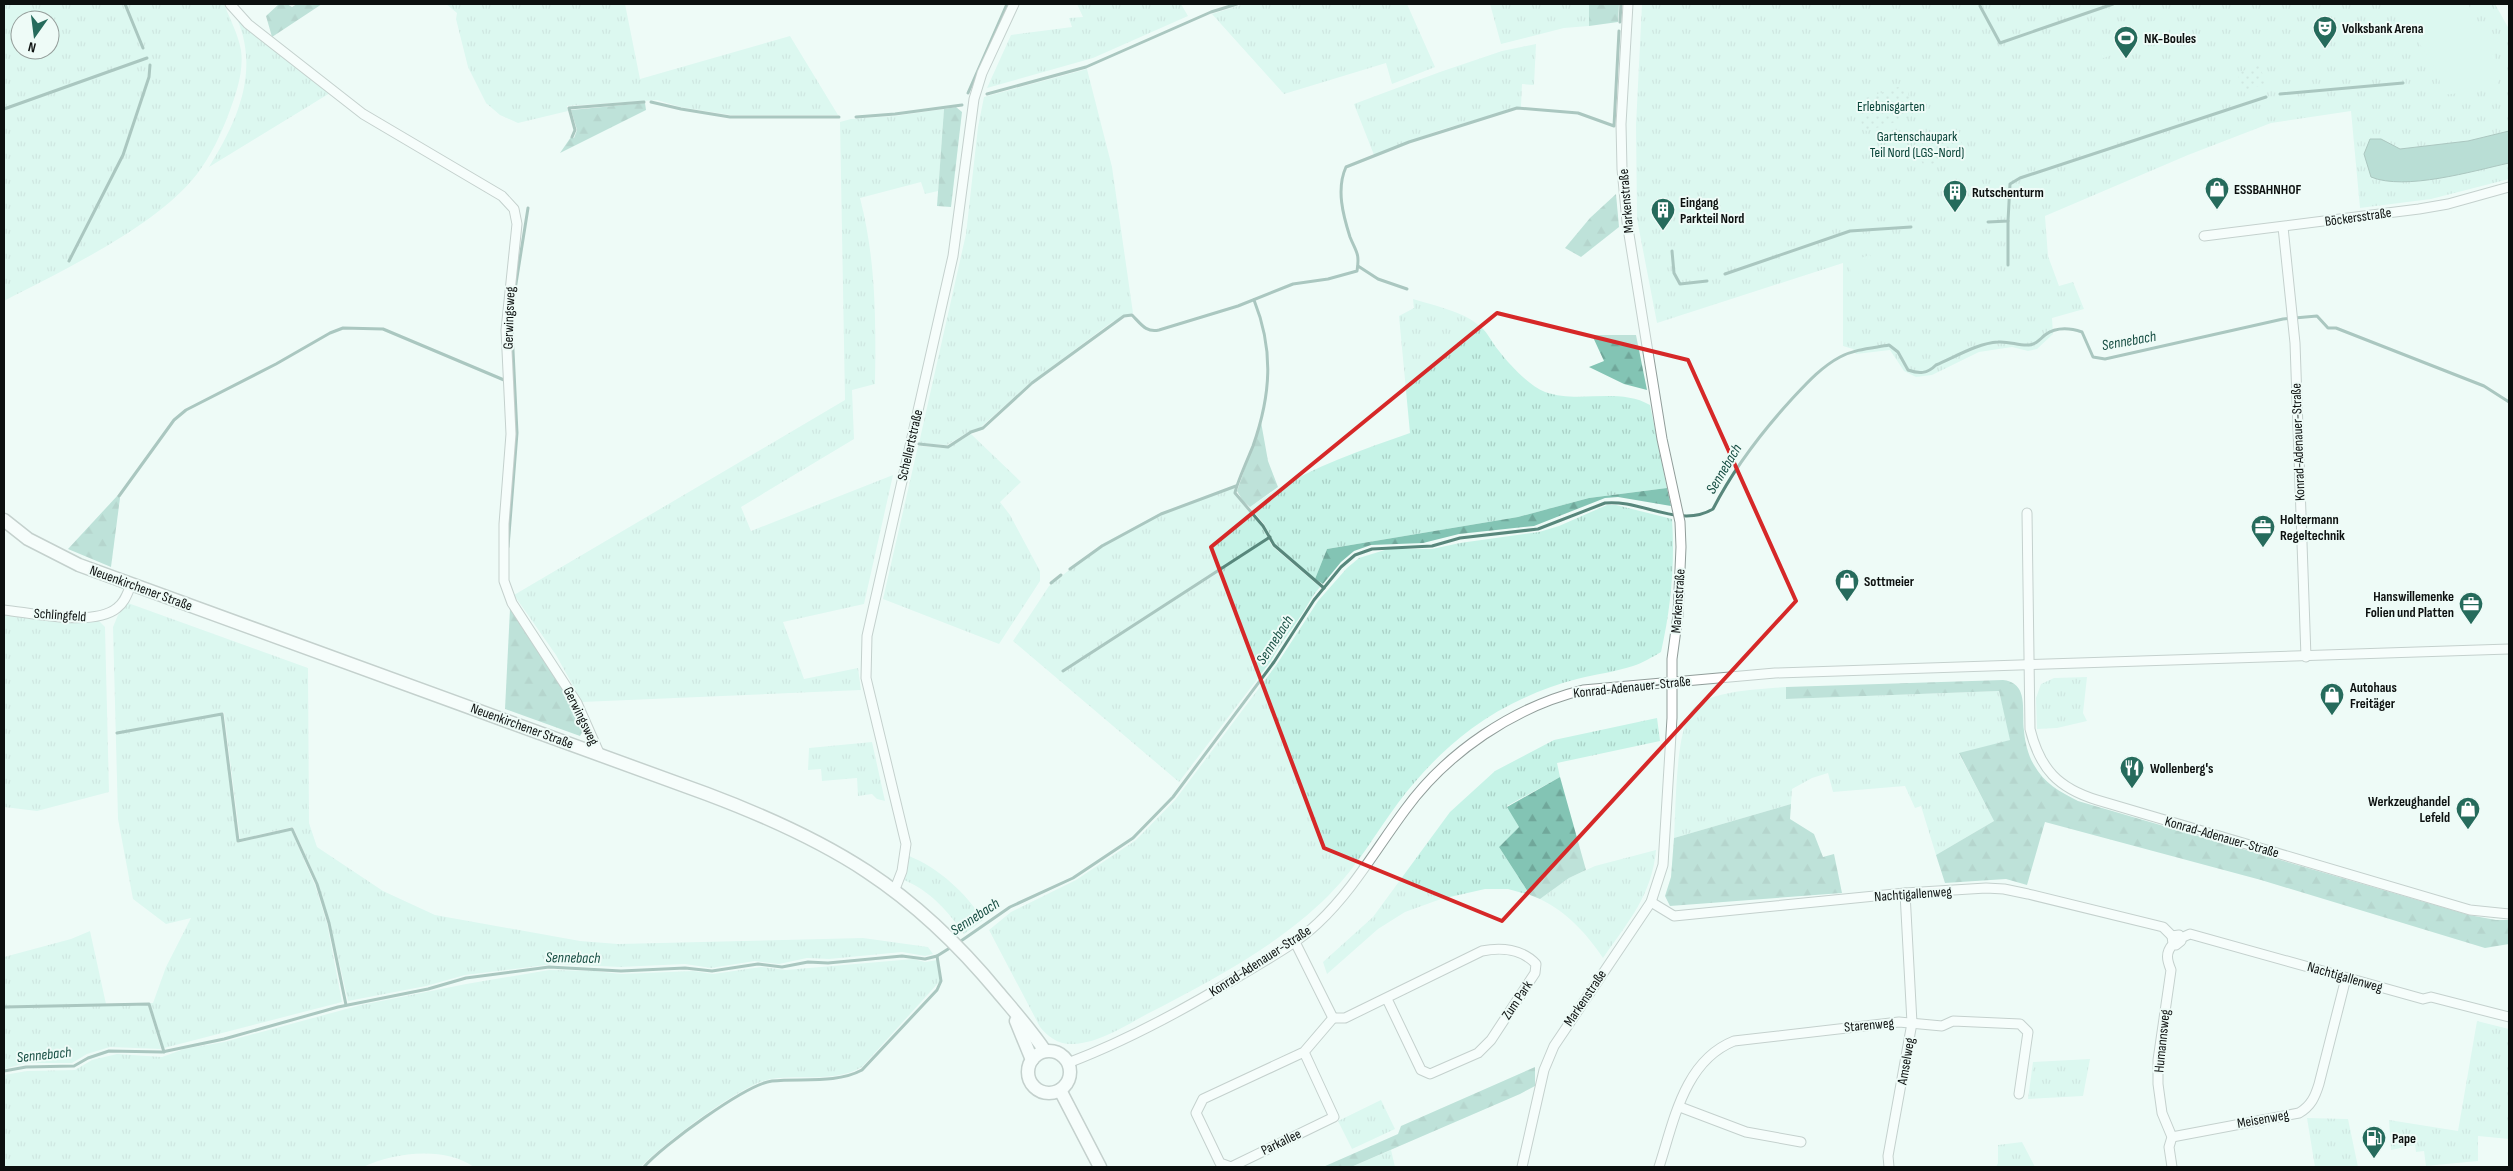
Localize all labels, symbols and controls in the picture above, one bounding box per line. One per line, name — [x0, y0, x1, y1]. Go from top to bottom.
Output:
north arrow — [10, 10, 60, 60]
theatre icon: Volksbank Arena — [2312, 15, 2338, 49]
place label: Volksbank Arena — [2342, 20, 2424, 37]
sports icon: NK-Boules — [2113, 25, 2139, 59]
place label: NK-Boules — [2144, 30, 2196, 47]
text: N — [26, 38, 38, 56]
park label: Erlebnisgarten — [1857, 98, 1925, 115]
park label: Gartenschaupark Teil Nord (LGS-Nord) — [1870, 128, 1964, 161]
street label: Markenstraße — [1615, 168, 1637, 234]
shop icon: ESSBAHNHOF — [2204, 176, 2230, 210]
building icon: Rutschenturm — [1942, 179, 1968, 213]
place label: ESSBAHNHOF — [2234, 181, 2301, 198]
place label: Rutschenturm — [1972, 184, 2044, 201]
place label: Eingang Parkteil Nord — [1680, 194, 1744, 227]
building icon: Eingang Parkteil Nord — [1650, 197, 1676, 231]
street label: Böckersstraße — [2324, 204, 2392, 230]
street label: Gerwingsweg — [499, 286, 519, 350]
water label: Sennebach — [2100, 327, 2158, 355]
street label: Konrad-Adenauer-Straße — [2287, 383, 2309, 501]
street label: Schellertstraße — [894, 408, 926, 482]
water label: Sennebach — [1702, 441, 1746, 497]
place label: Holtermann Regeltechnik — [2280, 511, 2345, 544]
office icon: Holtermann Regeltechnik — [2250, 514, 2276, 548]
street label: Neuenkirchener Straße — [87, 562, 195, 614]
street label: Markenstraße — [1667, 568, 1689, 634]
shop icon: Sottmeier — [1834, 568, 1860, 602]
place label: Sottmeier — [1864, 573, 1915, 590]
place label: Hanswillemenke Folien und Platten — [2365, 588, 2454, 621]
office icon: Hanswillemenke Folien und Platten — [2458, 591, 2484, 625]
street label: Schlingfeld — [33, 605, 87, 625]
water label: Sennebach — [1252, 612, 1298, 668]
street label: Konrad-Adenauer-Straße — [1573, 672, 1691, 702]
place label: Autohaus Freitäger — [2349, 679, 2397, 712]
shop icon: Autohaus Freitäger — [2319, 682, 2345, 716]
street label: Gerwingsweg — [560, 684, 603, 748]
street label: Neuenkirchener Straße — [468, 700, 576, 752]
restaurant icon: Wollenberg's — [2119, 755, 2145, 789]
place label: Wollenberg's — [2150, 760, 2213, 777]
place label: Werkzeughandel Lefeld — [2368, 793, 2450, 826]
shop icon: Werkzeughandel Lefeld — [2455, 796, 2481, 830]
street label: Konrad-Adenauer-Straße — [2163, 813, 2281, 861]
street label: Nachtigallenweg — [1874, 883, 1953, 905]
water label: Sennebach — [947, 894, 1003, 940]
street label: Konrad-Adenauer-Straße — [1206, 922, 1314, 1000]
water label: Sennebach — [545, 948, 601, 968]
street label: Nachtigallenweg — [2305, 958, 2385, 996]
street label: Markenstraße — [1560, 967, 1610, 1029]
street label: Zum Park — [1498, 977, 1536, 1023]
street label: Humannsweg — [2150, 1008, 2174, 1073]
street label: Starenweg — [1843, 1014, 1895, 1036]
street label: Amselweg — [1893, 1036, 1919, 1087]
water label: Sennebach — [16, 1043, 72, 1067]
street label: Meisenweg — [2236, 1106, 2291, 1132]
street label: Parkallee — [1258, 1125, 1304, 1159]
fuel station icon: Pape — [2361, 1125, 2387, 1159]
place label: Pape — [2392, 1130, 2416, 1147]

